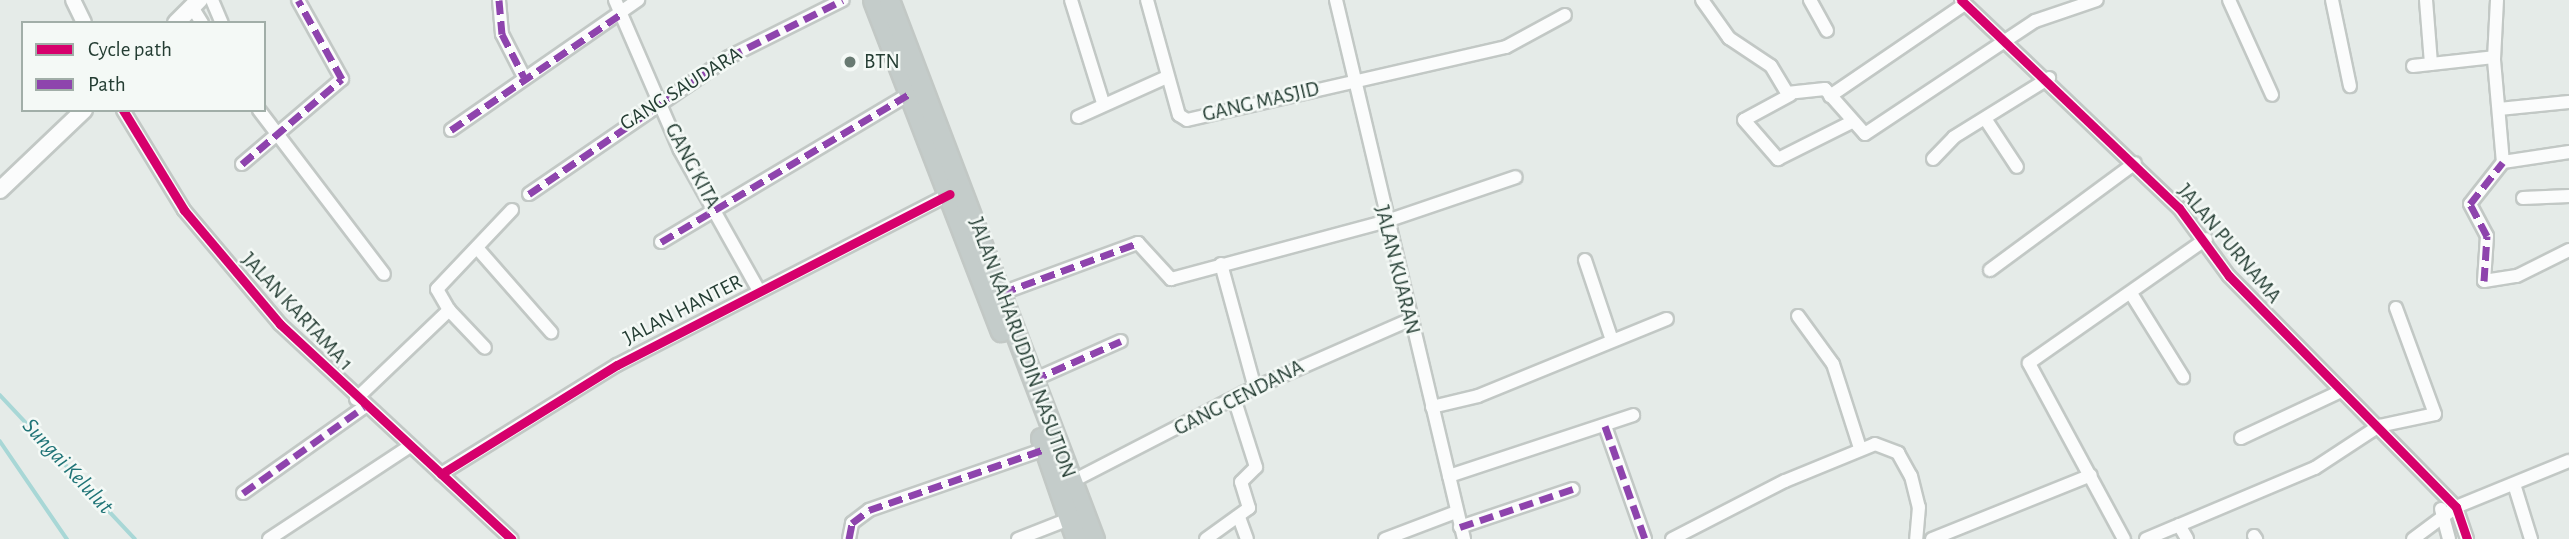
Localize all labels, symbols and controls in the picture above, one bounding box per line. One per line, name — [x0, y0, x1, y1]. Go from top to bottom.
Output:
legend — [21, 21, 266, 112]
text: Cycle path — [88, 39, 172, 60]
street label: GANG SAUDARA — [615, 42, 747, 136]
place label: BTN — [864, 49, 900, 75]
marker: BTN — [842, 54, 858, 70]
text: Path — [88, 74, 126, 95]
street label: GANG MASJID — [1200, 76, 1322, 128]
street label: GANG KITA — [659, 119, 725, 213]
street label: JALAN PURNAMA — [2172, 179, 2286, 309]
street label: JALAN KUARAN — [1369, 203, 1425, 337]
street label: JALAN KAHARUDDIN NASUTION — [963, 214, 1081, 482]
street label: JALAN KARTAMA 1 — [236, 248, 358, 376]
street label: JALAN HANTER — [619, 269, 747, 351]
street label: GANG CENDANA — [1170, 355, 1308, 441]
water label: Sungai Kelulut — [16, 413, 118, 521]

